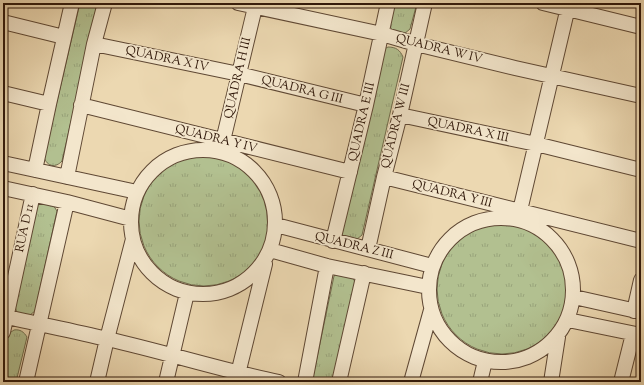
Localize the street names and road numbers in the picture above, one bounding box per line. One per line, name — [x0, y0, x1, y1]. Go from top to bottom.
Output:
street label: QUADRA W IV — [394, 30, 485, 69]
street label: QUADRA H III — [220, 35, 256, 121]
street label: QUADRA X IV — [124, 41, 210, 77]
street label: QUADRA G III — [259, 71, 345, 109]
street label: QUADRA E III — [344, 80, 380, 163]
street label: QUADRA W III — [377, 82, 415, 170]
street label: QUADRA X III — [426, 113, 510, 147]
street label: QUADRA Y IV — [173, 120, 259, 158]
street label: QUADRA Y III — [410, 175, 494, 213]
street label: RUA D 11 — [11, 202, 39, 254]
street label: QUADRA Z III — [313, 228, 395, 264]

